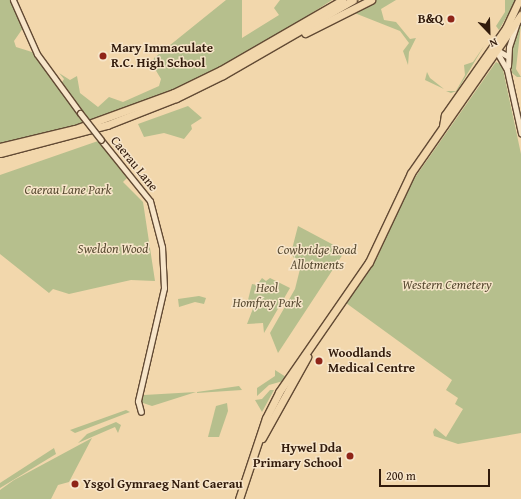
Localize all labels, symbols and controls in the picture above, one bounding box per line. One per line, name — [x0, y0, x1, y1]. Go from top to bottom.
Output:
place label: B&Q — [418, 11, 443, 27]
north arrow — [469, 12, 509, 52]
marker: B&Q — [446, 14, 456, 24]
text: N — [487, 34, 500, 52]
place label: Mary Immaculate R.C. High School — [111, 41, 213, 72]
marker: Mary Immaculate R.C. High School — [98, 51, 108, 61]
street label: Caerau Lane — [107, 133, 161, 195]
park label: Caerau Lane Park — [25, 182, 111, 198]
park label: Sweldon Wood — [78, 241, 148, 257]
park label: Cowbridge Road Allotments — [277, 243, 357, 274]
park label: Western Cemetery — [402, 277, 492, 293]
park label: Heol Homfray Park — [232, 281, 302, 312]
place label: Woodlands Medical Centre — [328, 346, 415, 377]
marker: Woodlands Medical Centre — [313, 355, 325, 367]
place label: Hywel Dda Primary School — [253, 441, 342, 472]
marker: Hywel Dda Primary School — [345, 451, 355, 461]
scale bar — [381, 461, 492, 487]
text: 200 m — [386, 467, 416, 484]
place label: Ysgol Gymraeg Nant Caerau — [83, 476, 243, 492]
marker: Ysgol Gymraeg Nant Caerau — [70, 479, 80, 489]

